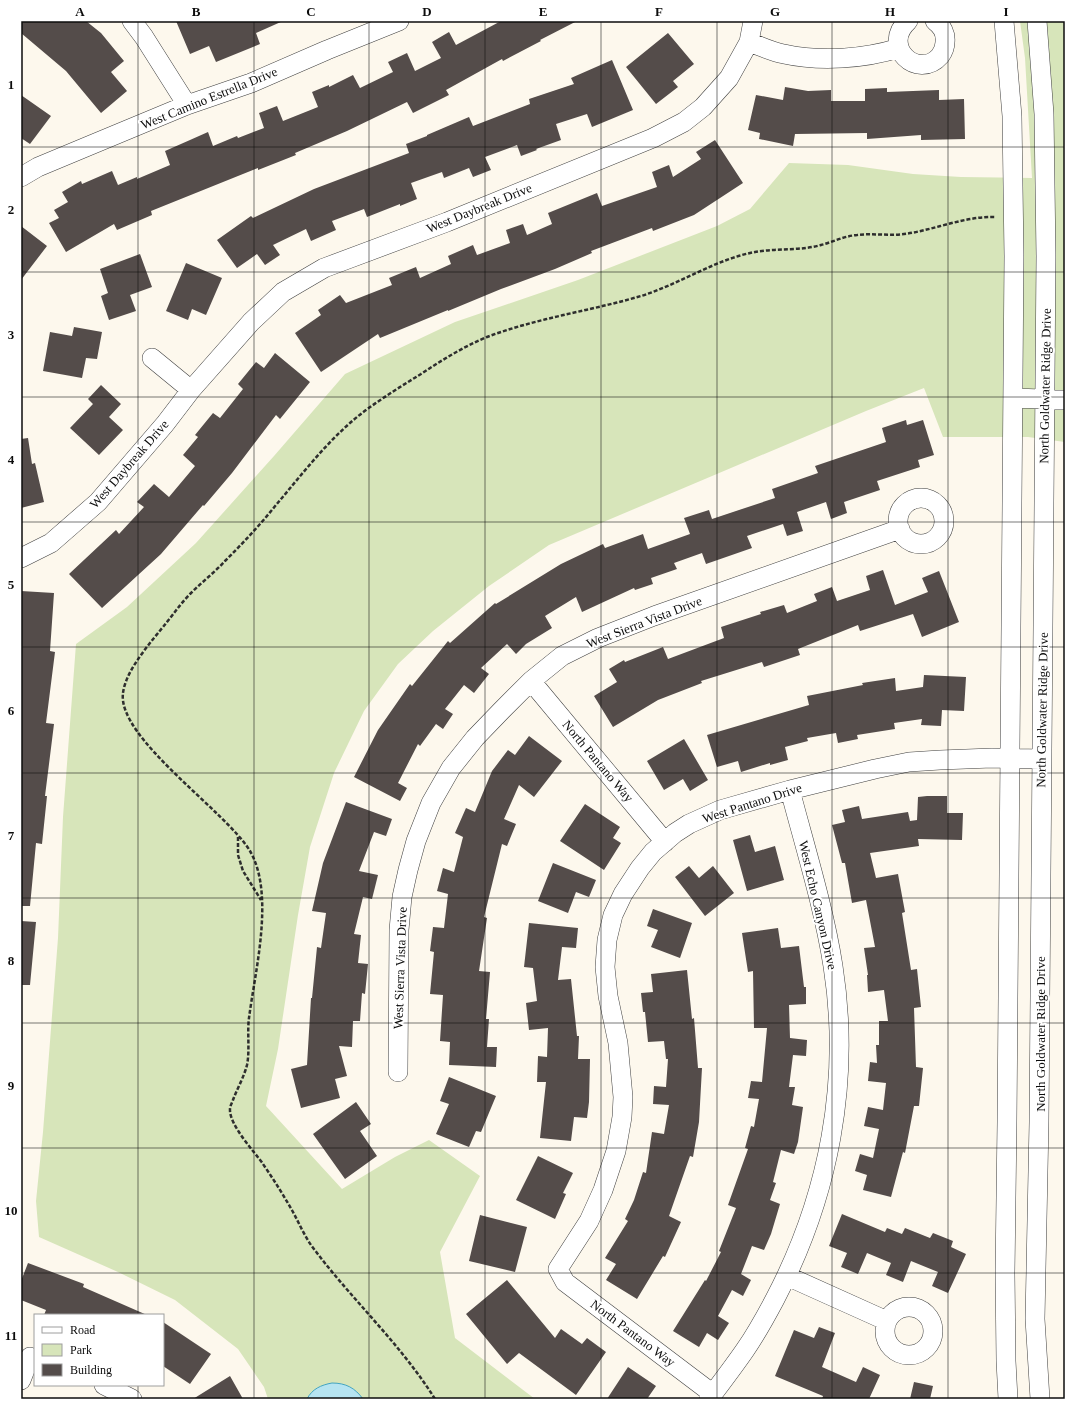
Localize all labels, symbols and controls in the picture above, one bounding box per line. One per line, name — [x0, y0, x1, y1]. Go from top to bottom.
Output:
text: A — [75, 4, 85, 19]
text: B — [192, 4, 201, 19]
text: C — [306, 4, 316, 19]
text: D — [422, 4, 432, 19]
text: E — [539, 4, 547, 19]
text: F — [655, 4, 663, 19]
text: G — [770, 4, 780, 19]
text: H — [885, 4, 895, 19]
text: I — [1003, 4, 1009, 19]
street label: West Camino Estrella Drive — [139, 64, 280, 132]
text: 1 — [8, 77, 14, 92]
street label: West Daybreak Drive — [424, 180, 534, 236]
text: 2 — [8, 202, 14, 217]
street label: North Goldwater Ridge Drive — [1036, 308, 1054, 464]
text: 3 — [8, 327, 15, 342]
street label: West Daybreak Drive — [87, 417, 172, 511]
text: 4 — [8, 452, 15, 467]
text: 5 — [8, 577, 15, 592]
street label: West Sierra Vista Drive — [584, 593, 704, 651]
street label: North Goldwater Ridge Drive — [1033, 632, 1051, 788]
text: 6 — [8, 703, 15, 718]
street label: North Pantano Way — [559, 717, 637, 805]
street label: West Pantano Drive — [700, 780, 804, 826]
text: 7 — [8, 828, 15, 843]
street label: West Echo Canyon Drive — [796, 839, 840, 971]
street label: West Sierra Vista Drive — [390, 906, 410, 1029]
text: 8 — [8, 953, 15, 968]
street label: North Goldwater Ridge Drive — [1033, 956, 1048, 1112]
text: 9 — [8, 1078, 15, 1093]
text: 10 — [5, 1203, 18, 1218]
street label: North Pantano Way — [588, 1296, 679, 1370]
legend — [34, 1314, 164, 1386]
text: Road — [70, 1323, 95, 1337]
text: 11 — [5, 1328, 17, 1343]
text: Park — [70, 1343, 92, 1357]
text: Building — [70, 1363, 112, 1377]

